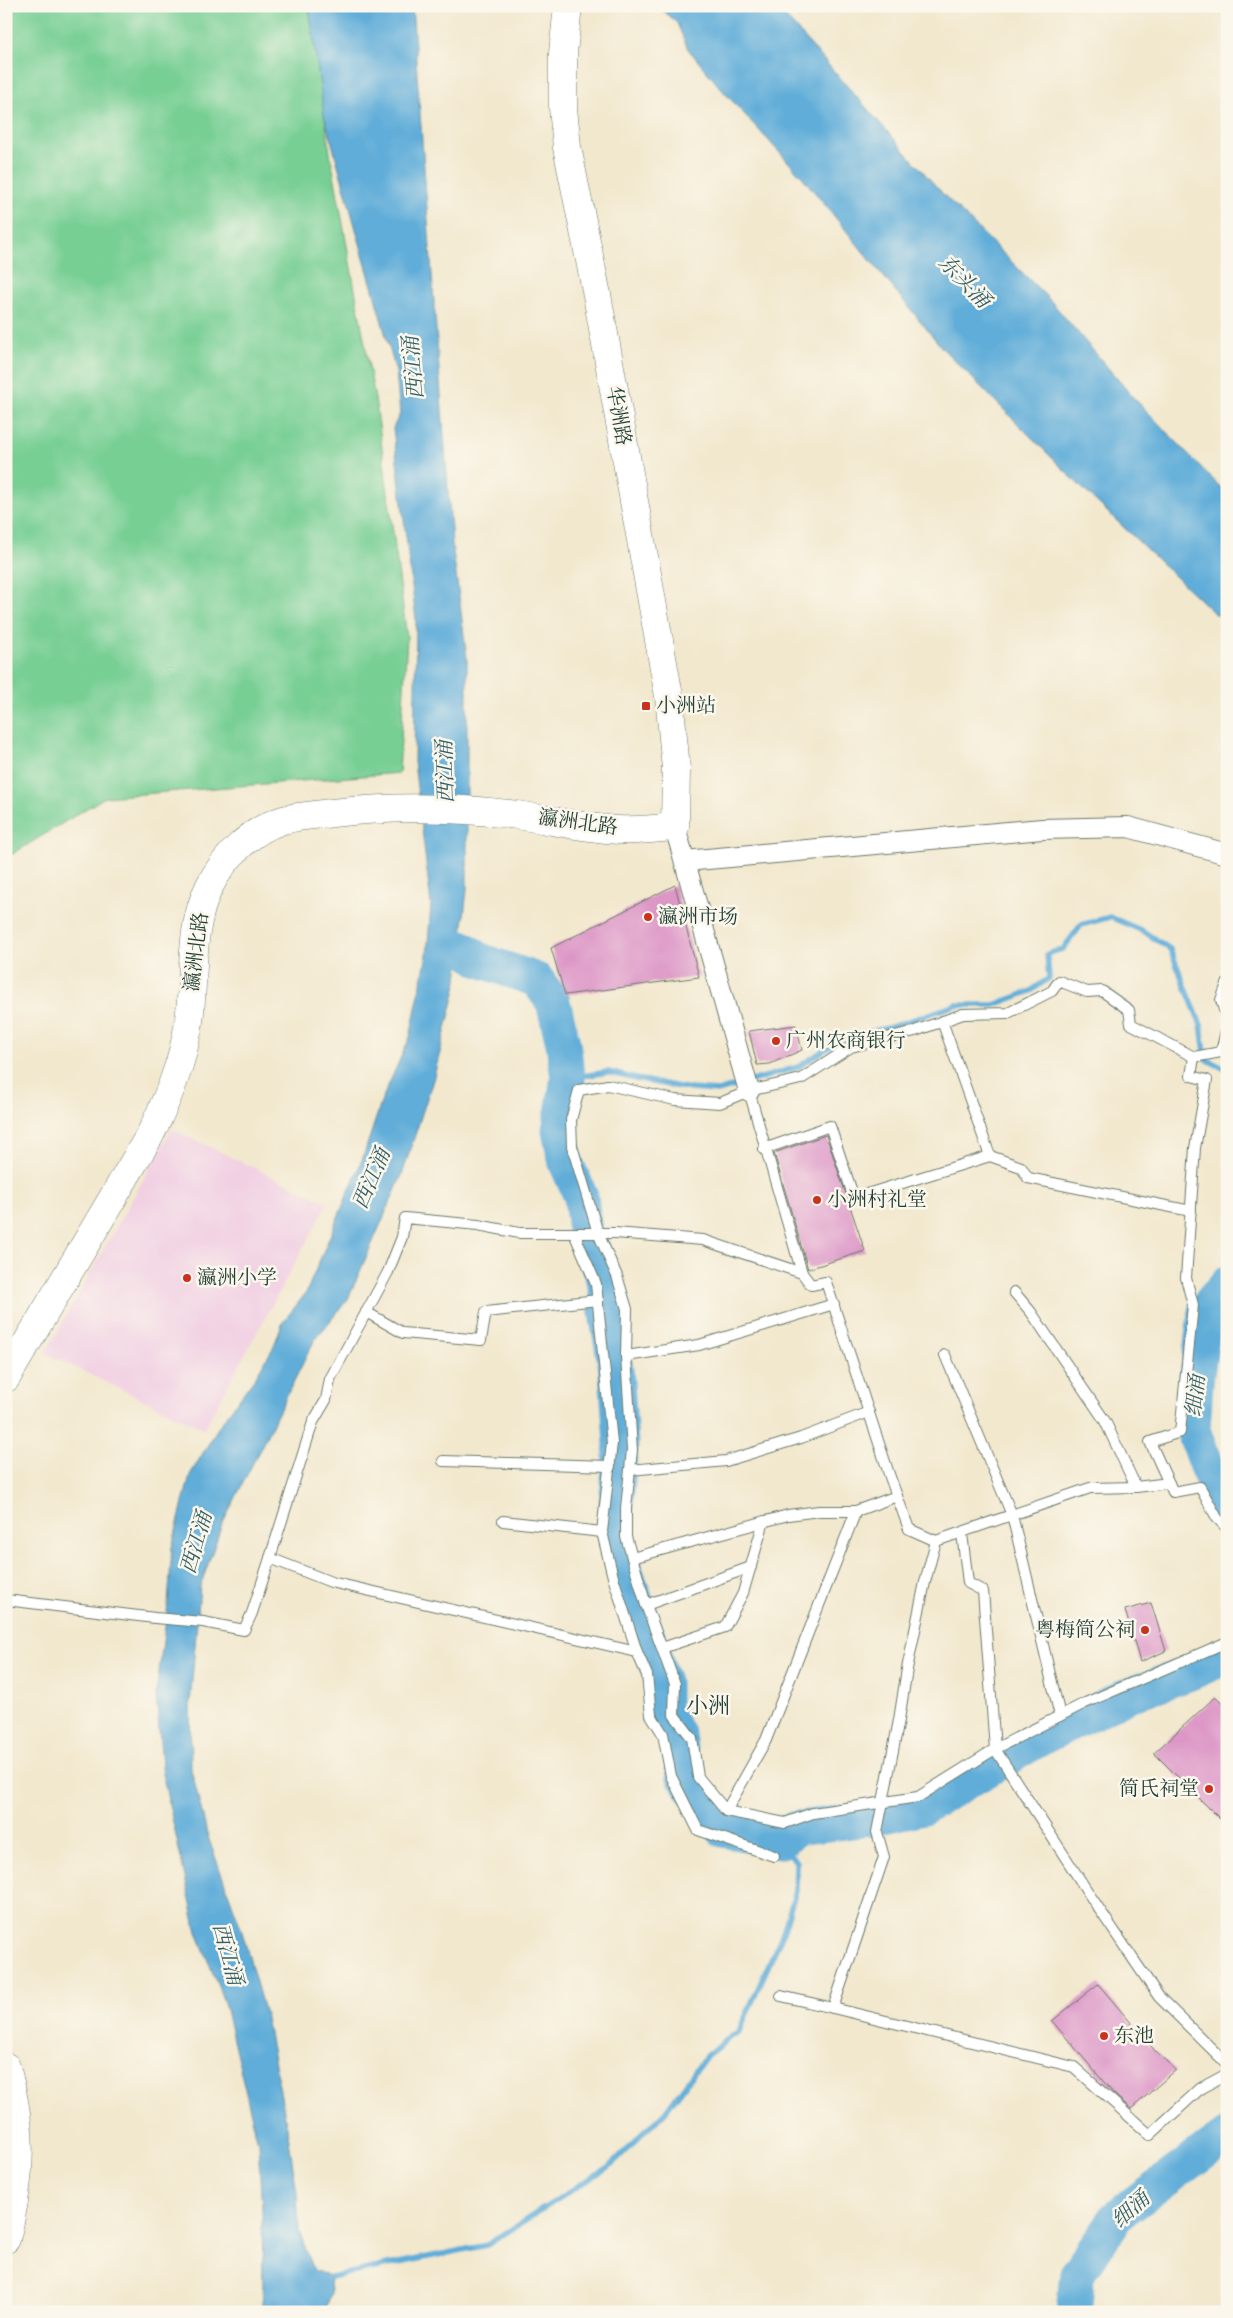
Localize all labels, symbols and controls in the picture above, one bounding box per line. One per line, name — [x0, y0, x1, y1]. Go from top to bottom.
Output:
water label: 东头涌 — [933, 250, 997, 315]
water label: 西江涌 — [398, 333, 430, 401]
street label: 华洲路 — [600, 384, 636, 448]
place label: 小洲站 — [656, 694, 716, 719]
marker: 小洲站 — [640, 700, 652, 712]
water label: 西江涌 — [432, 738, 460, 804]
street label: 瀛洲北路 — [537, 805, 619, 841]
place label: 瀛洲市场 — [658, 905, 738, 930]
street label: 瀛洲北路 — [180, 911, 214, 993]
marker: 瀛洲市场 — [642, 911, 654, 923]
place label: 广州农商银行 — [786, 1029, 906, 1054]
marker: 广州农商银行 — [770, 1035, 782, 1047]
water label: 西江涌 — [348, 1143, 397, 1213]
place label: 小洲村礼堂 — [827, 1188, 927, 1213]
marker: 小洲村礼堂 — [811, 1194, 823, 1206]
place label: 瀛洲小学 — [197, 1266, 277, 1291]
marker: 瀛洲小学 — [181, 1272, 193, 1284]
water label: 细涌 — [1181, 1372, 1211, 1418]
water label: 西江涌 — [176, 1507, 219, 1577]
place label: 粤梅简公祠 — [1035, 1618, 1135, 1643]
marker: 粤梅简公祠 — [1139, 1624, 1151, 1636]
district label: 小洲 — [686, 1693, 730, 1720]
place label: 简氏祠堂 — [1119, 1777, 1199, 1802]
marker: 简氏祠堂 — [1203, 1783, 1215, 1795]
water label: 西江涌 — [206, 1920, 248, 1990]
place label: 东池 — [1114, 2024, 1154, 2049]
marker: 东池 — [1098, 2030, 1110, 2042]
water label: 细涌 — [1107, 2185, 1157, 2234]

